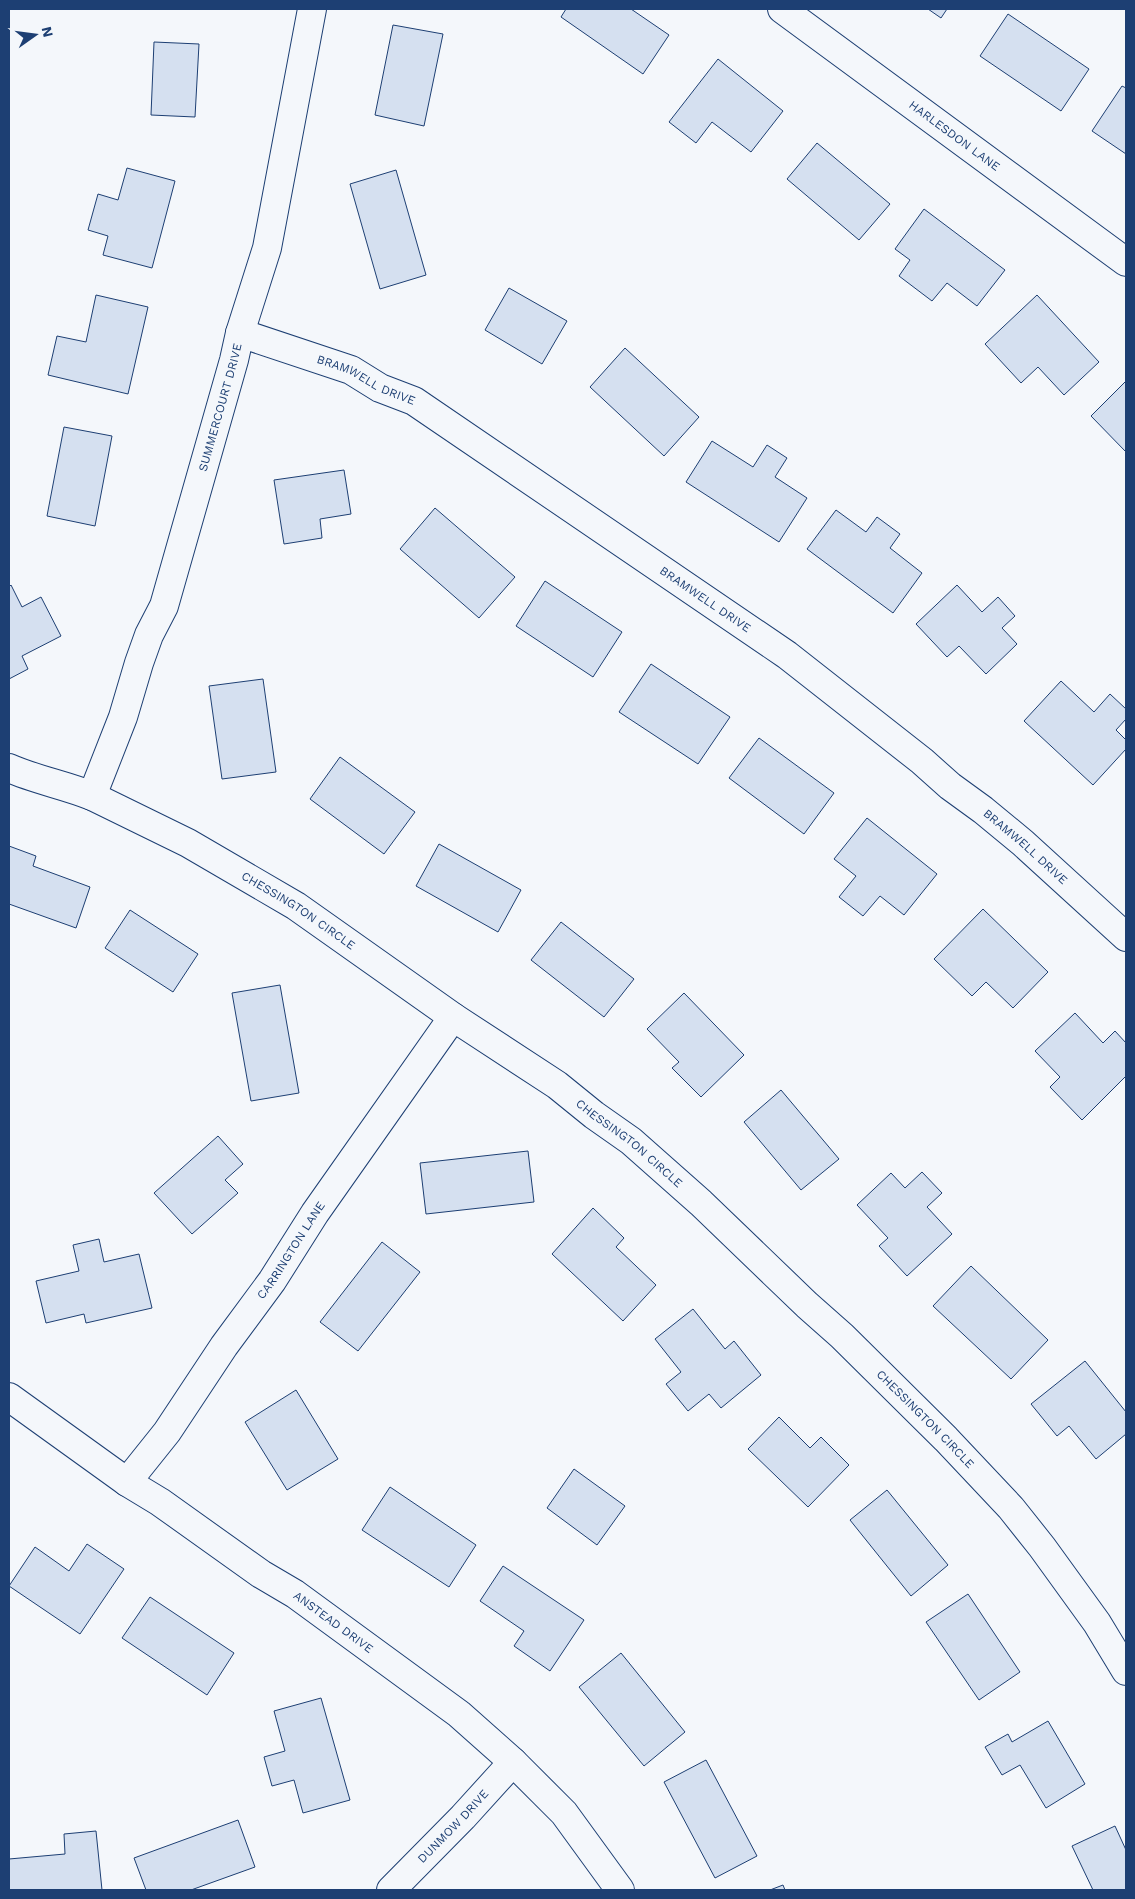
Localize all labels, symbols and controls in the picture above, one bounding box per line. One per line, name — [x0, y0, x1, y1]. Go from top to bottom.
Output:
north arrow — [10, 10, 60, 60]
text: N — [39, 25, 57, 39]
street label: HARLESDON LANE — [906, 98, 1003, 174]
street label: SUMMERCOURT DRIVE — [196, 342, 245, 473]
street label: BRAMWELL DRIVE — [315, 352, 418, 408]
street label: BRAMWELL DRIVE — [657, 563, 754, 635]
street label: BRAMWELL DRIVE — [981, 806, 1071, 887]
street label: CHESSINGTON CIRCLE — [239, 869, 358, 953]
street label: CHESSINGTON CIRCLE — [573, 1096, 686, 1191]
street label: CARRINGTON LANE — [254, 1199, 328, 1302]
street label: CHESSINGTON CIRCLE — [874, 1367, 977, 1471]
street label: ANSTEAD DRIVE — [291, 1588, 376, 1656]
street label: DUNMOW DRIVE — [415, 1786, 492, 1866]

